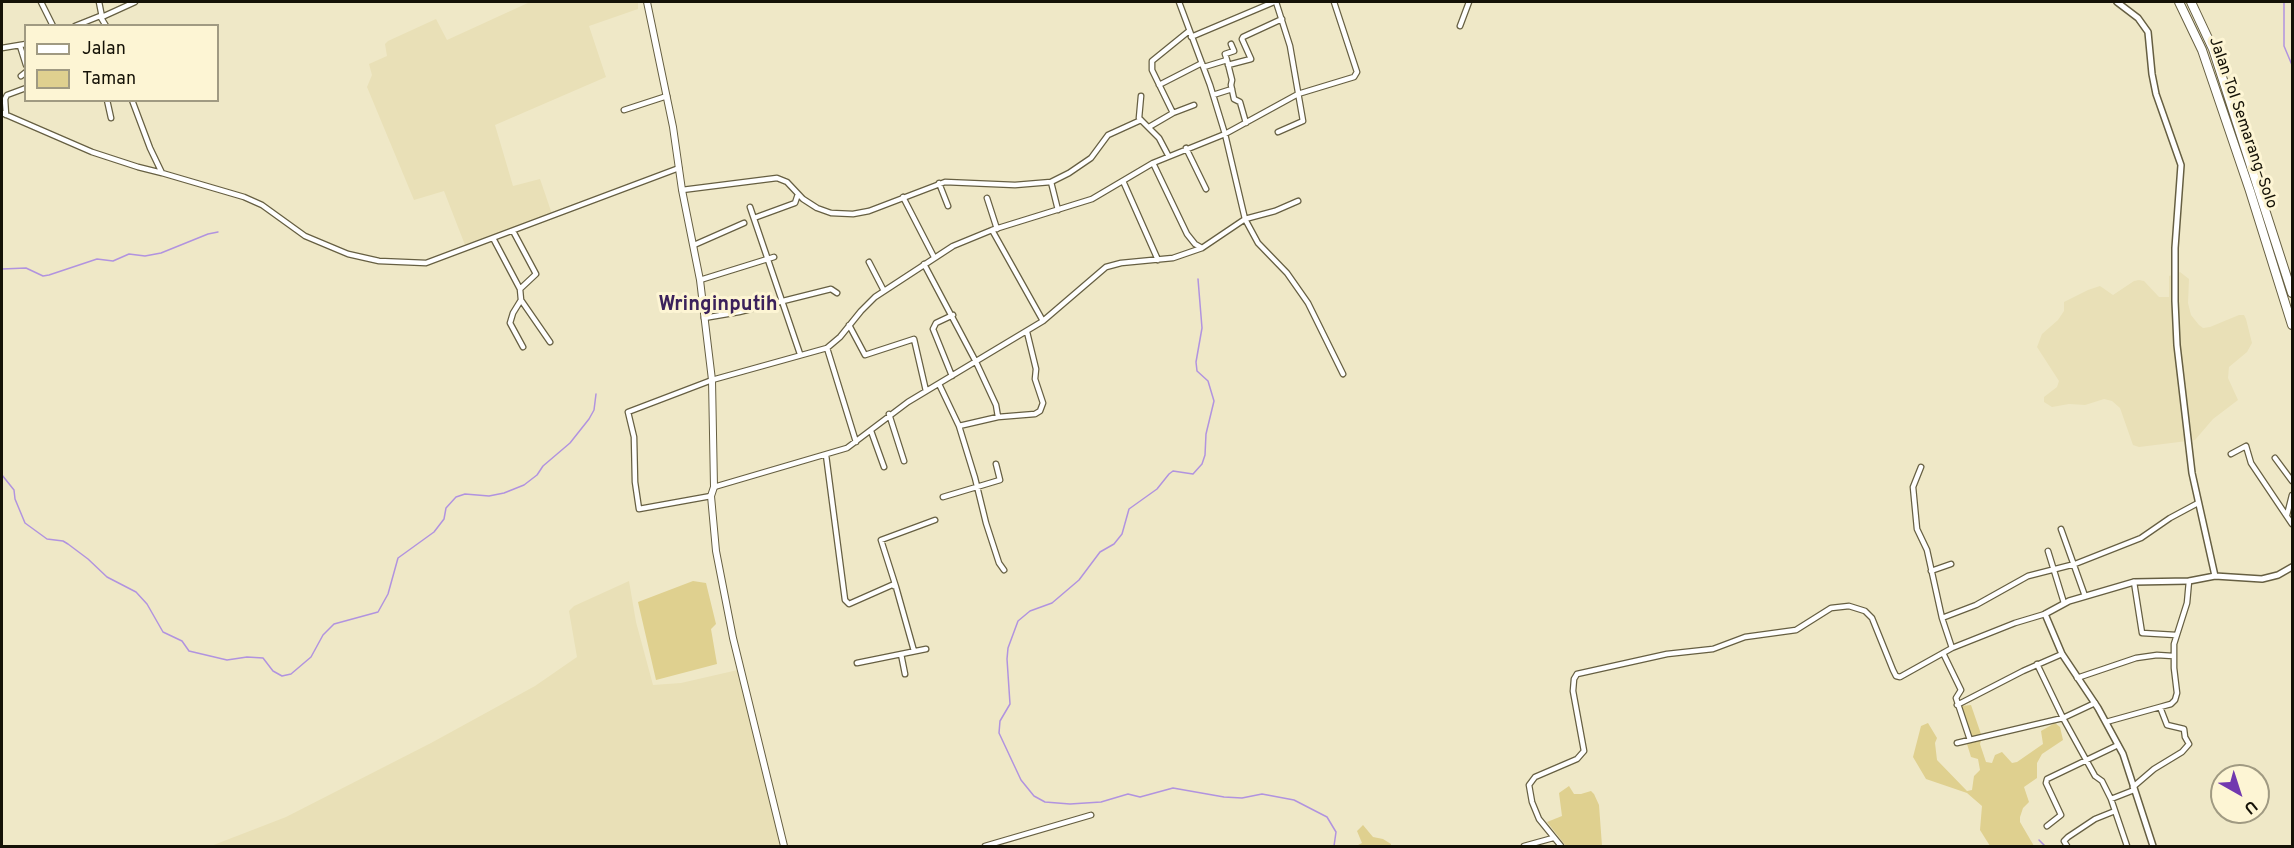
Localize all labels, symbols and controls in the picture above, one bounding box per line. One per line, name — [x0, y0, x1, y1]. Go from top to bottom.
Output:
legend — [24, 24, 219, 102]
street label: Jalan Tol Semarang–Solo — [2204, 35, 2280, 211]
text: Jalan — [82, 38, 126, 61]
text: Taman — [82, 68, 136, 91]
district label: Wringinputih — [658, 294, 778, 318]
north arrow — [2210, 764, 2270, 824]
text: U — [2239, 795, 2261, 818]

